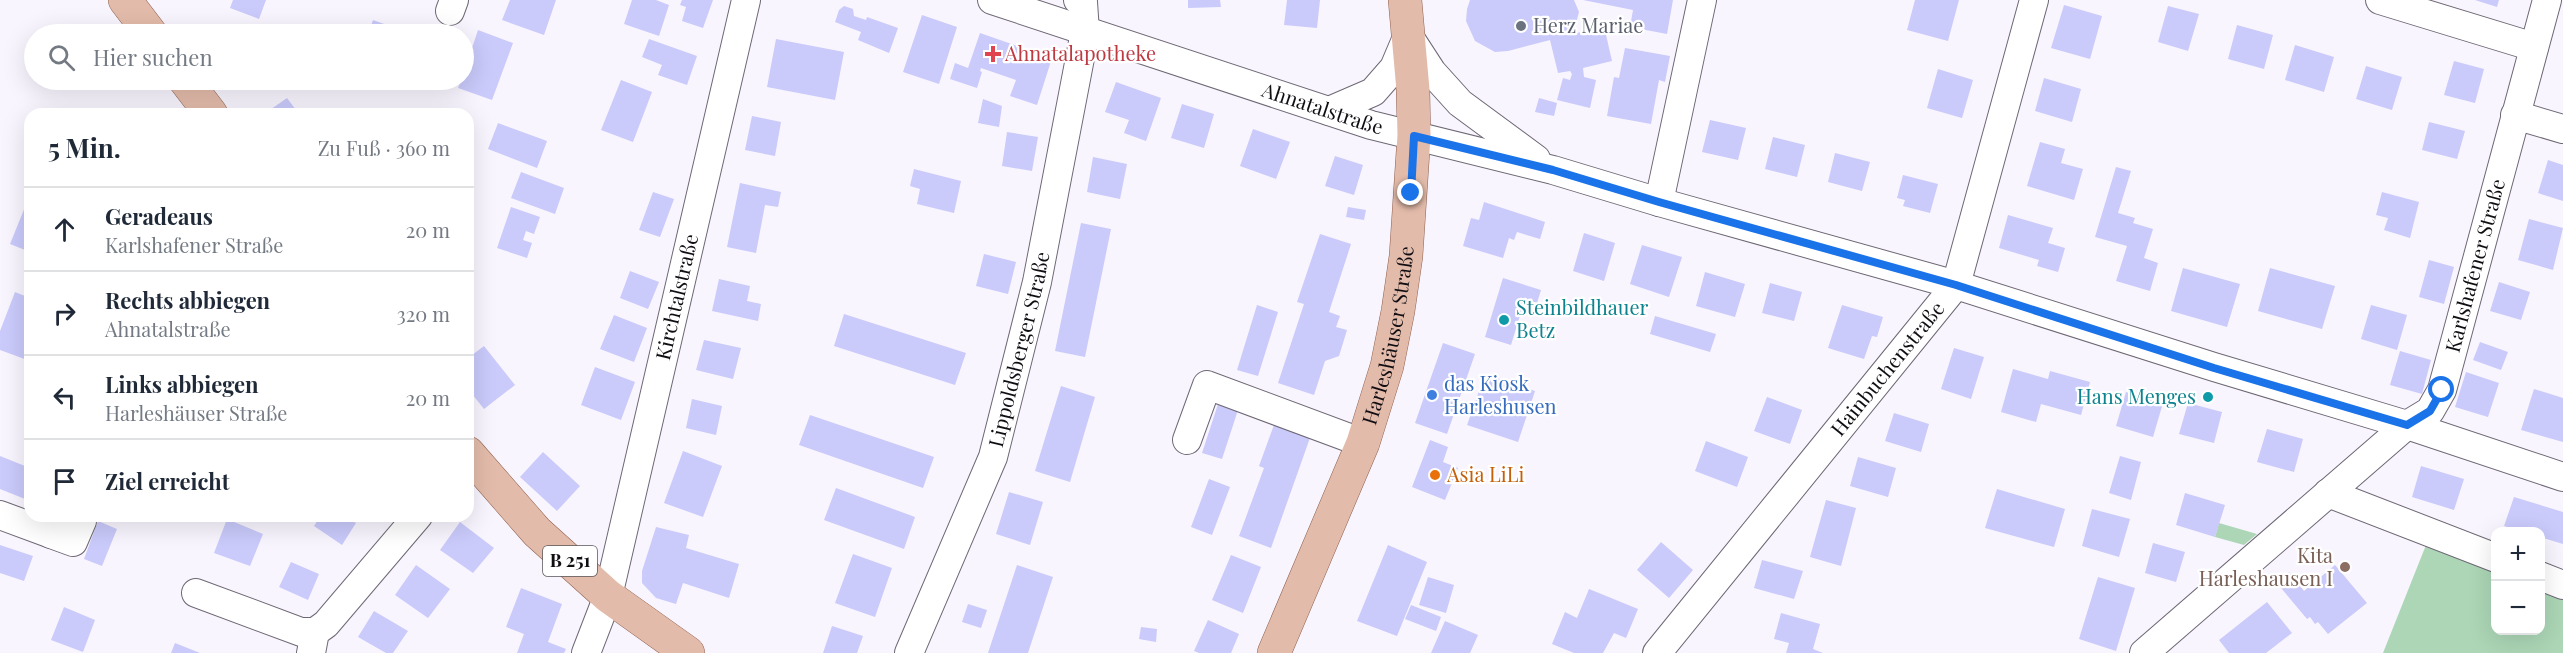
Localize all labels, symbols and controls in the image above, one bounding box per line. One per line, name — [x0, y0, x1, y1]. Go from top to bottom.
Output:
place label: Herz Mariae — [1533, 11, 1643, 38]
marker: Herz Mariae — [1514, 19, 1528, 33]
search box — [24, 24, 474, 90]
place label: Ahnatalapotheke — [1004, 39, 1156, 66]
icon: search — [45, 41, 78, 74]
text: Hier suchen — [93, 42, 213, 72]
marker: Ahnatalapotheke — [986, 47, 1000, 61]
street label: Ahnatalstraße — [1258, 75, 1386, 139]
text: 5 Min. — [48, 130, 121, 165]
text: Zu Fuß · 360 m — [318, 134, 450, 161]
street label: Karlshafener Straße — [2438, 175, 2510, 355]
route end — [1397, 179, 1423, 205]
text: Geradeaus — [105, 201, 213, 231]
icon: ahead — [48, 213, 81, 246]
text: 20 m — [406, 216, 450, 243]
text: Karlshafener Straße — [105, 231, 283, 258]
street label: Kirchtalstraße — [648, 231, 703, 362]
street label: Harleshäuser Straße — [1355, 245, 1419, 428]
street label: Lippoldsberger Straße — [981, 249, 1055, 450]
text: Rechts abbiegen — [105, 285, 270, 315]
place label: Steinbildhauer Betz — [1516, 293, 1649, 343]
street label: Hainbuchenstraße — [1824, 295, 1949, 441]
icon: right — [48, 297, 81, 330]
text: 320 m — [397, 300, 450, 327]
marker: Steinbildhauer Betz — [1497, 313, 1511, 327]
text: Ahnatalstraße — [105, 315, 231, 342]
text: Links abbiegen — [105, 369, 259, 399]
place label: das Kiosk Harleshusen — [1444, 369, 1557, 419]
route start — [2428, 376, 2454, 402]
icon: left — [48, 381, 81, 414]
place label: Hans Menges — [2077, 382, 2196, 409]
text: 20 m — [406, 384, 450, 411]
marker: das Kiosk Harleshusen — [1425, 388, 1439, 402]
marker: Hans Menges — [2201, 390, 2215, 404]
text: Harleshäuser Straße — [105, 399, 287, 426]
place label: Asia LiLi — [1446, 460, 1524, 487]
icon: arrive — [48, 465, 81, 498]
text: Ziel erreicht — [105, 466, 229, 496]
marker: Asia LiLi — [1428, 468, 1442, 482]
map controls — [2491, 527, 2545, 635]
button: + — [2491, 527, 2545, 581]
place label: Kita Harleshausen I — [2199, 541, 2333, 591]
road number: B 251 — [543, 546, 597, 576]
marker: Kita Harleshausen I — [2338, 560, 2352, 574]
button: − — [2491, 581, 2545, 635]

